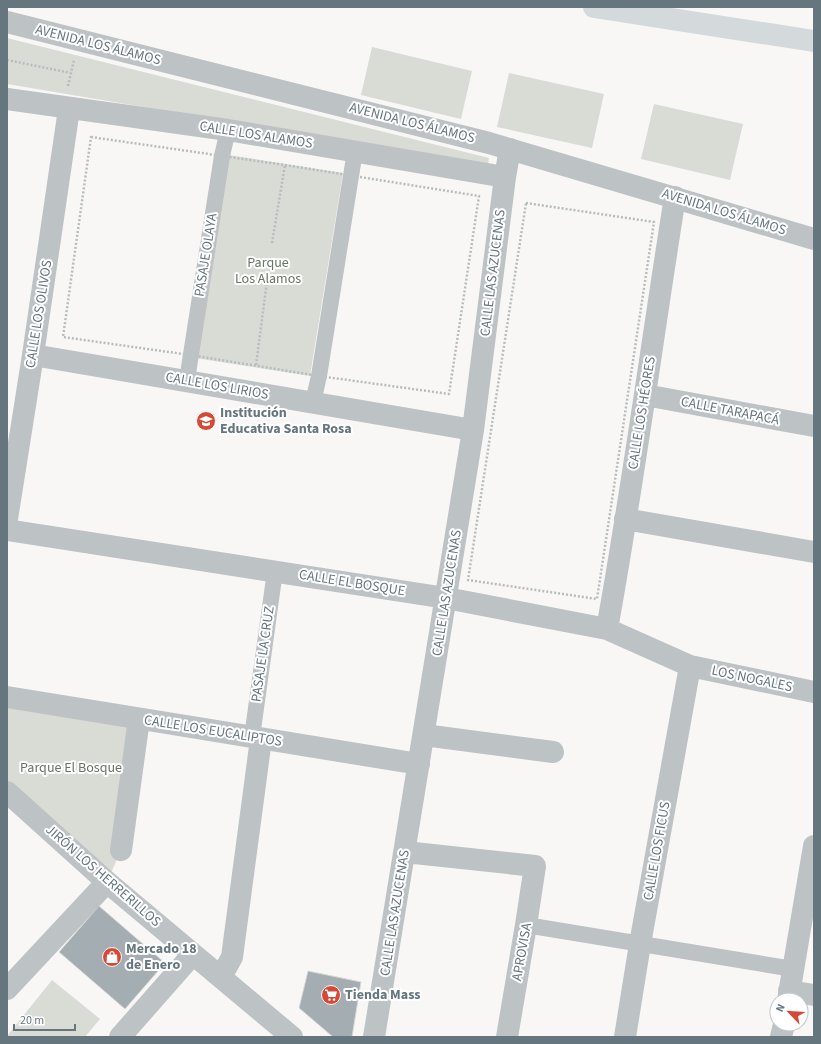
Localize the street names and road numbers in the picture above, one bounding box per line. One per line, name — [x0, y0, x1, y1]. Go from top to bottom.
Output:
street label: AVENIDA LOS ÁLAMOS — [33, 20, 163, 70]
street label: AVENIDA LOS ÁLAMOS — [347, 98, 477, 148]
street label: CALLE LOS ALAMOS — [198, 116, 314, 154]
street label: AVENIDA LOS ÁLAMOS — [660, 184, 788, 240]
street label: CALLE LAS AZUCENAS — [475, 208, 511, 338]
street label: PASAJE OLAYA — [190, 211, 223, 298]
street label: CALLE LOS OLIVOS — [21, 259, 57, 369]
street label: CALLE LOS HÉORES — [623, 355, 661, 471]
street label: CALLE LOS LIRIOS — [164, 367, 270, 405]
street label: CALLE TARAPACÁ — [679, 392, 781, 430]
street label: CALLE LAS AZUCENAS — [427, 528, 467, 658]
street label: CALLE EL BOSQUE — [298, 565, 406, 601]
street label: PASAJE LA CRUZ — [246, 605, 280, 703]
street label: LOS NOGALES — [710, 661, 794, 697]
street label: CALLE LOS EUCALIPTOS — [143, 710, 283, 752]
street label: CALLE LOS FICUS — [638, 800, 676, 902]
street label: JIRÓN LOS HERRERILLOS — [41, 820, 165, 932]
street label: CALLE LAS AZUCENAS — [375, 848, 415, 978]
street label: APROVISA — [507, 921, 537, 983]

